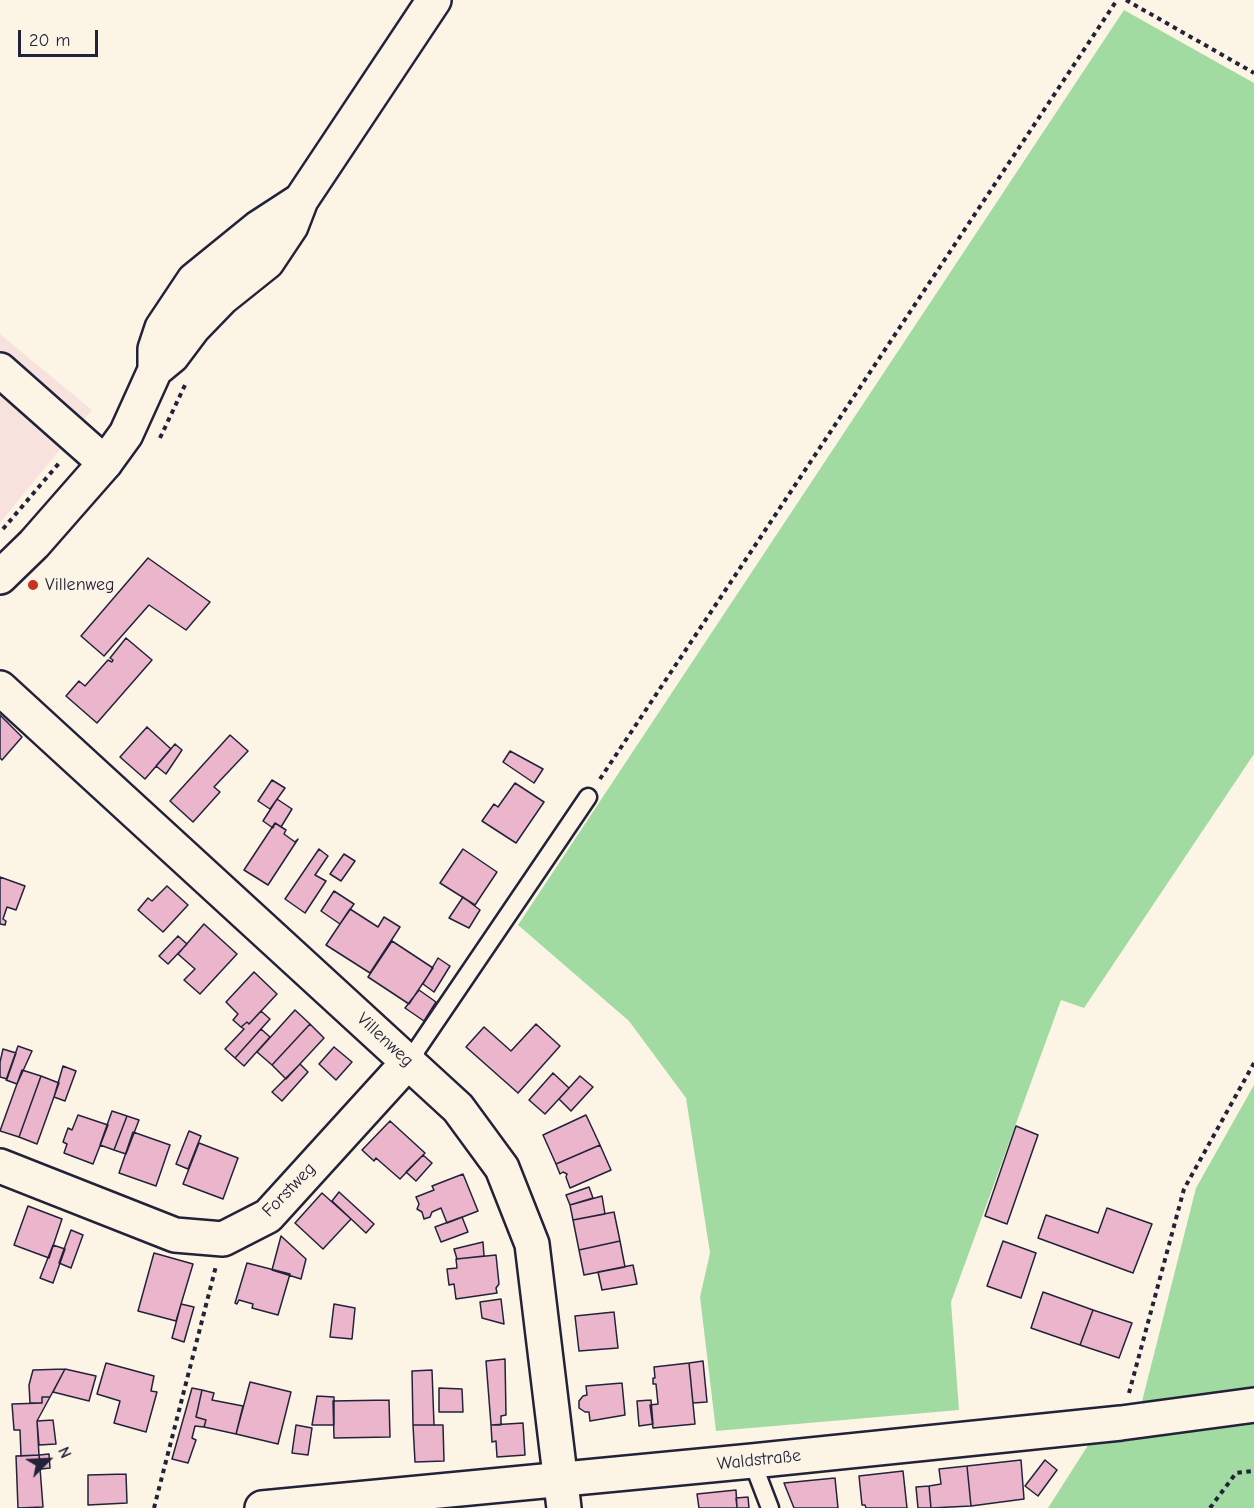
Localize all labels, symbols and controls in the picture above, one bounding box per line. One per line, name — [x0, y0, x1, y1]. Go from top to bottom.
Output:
scale bar — [21, 18, 100, 56]
text: 20 m — [29, 30, 70, 51]
place label: Villenweg — [45, 574, 115, 596]
marker: Villenweg — [26, 578, 40, 592]
street label: Villenweg — [352, 1008, 418, 1072]
street label: Forstweg — [258, 1158, 320, 1222]
north arrow — [18, 1430, 78, 1490]
text: N — [54, 1444, 75, 1461]
street label: Waldstraße — [716, 1445, 802, 1475]

